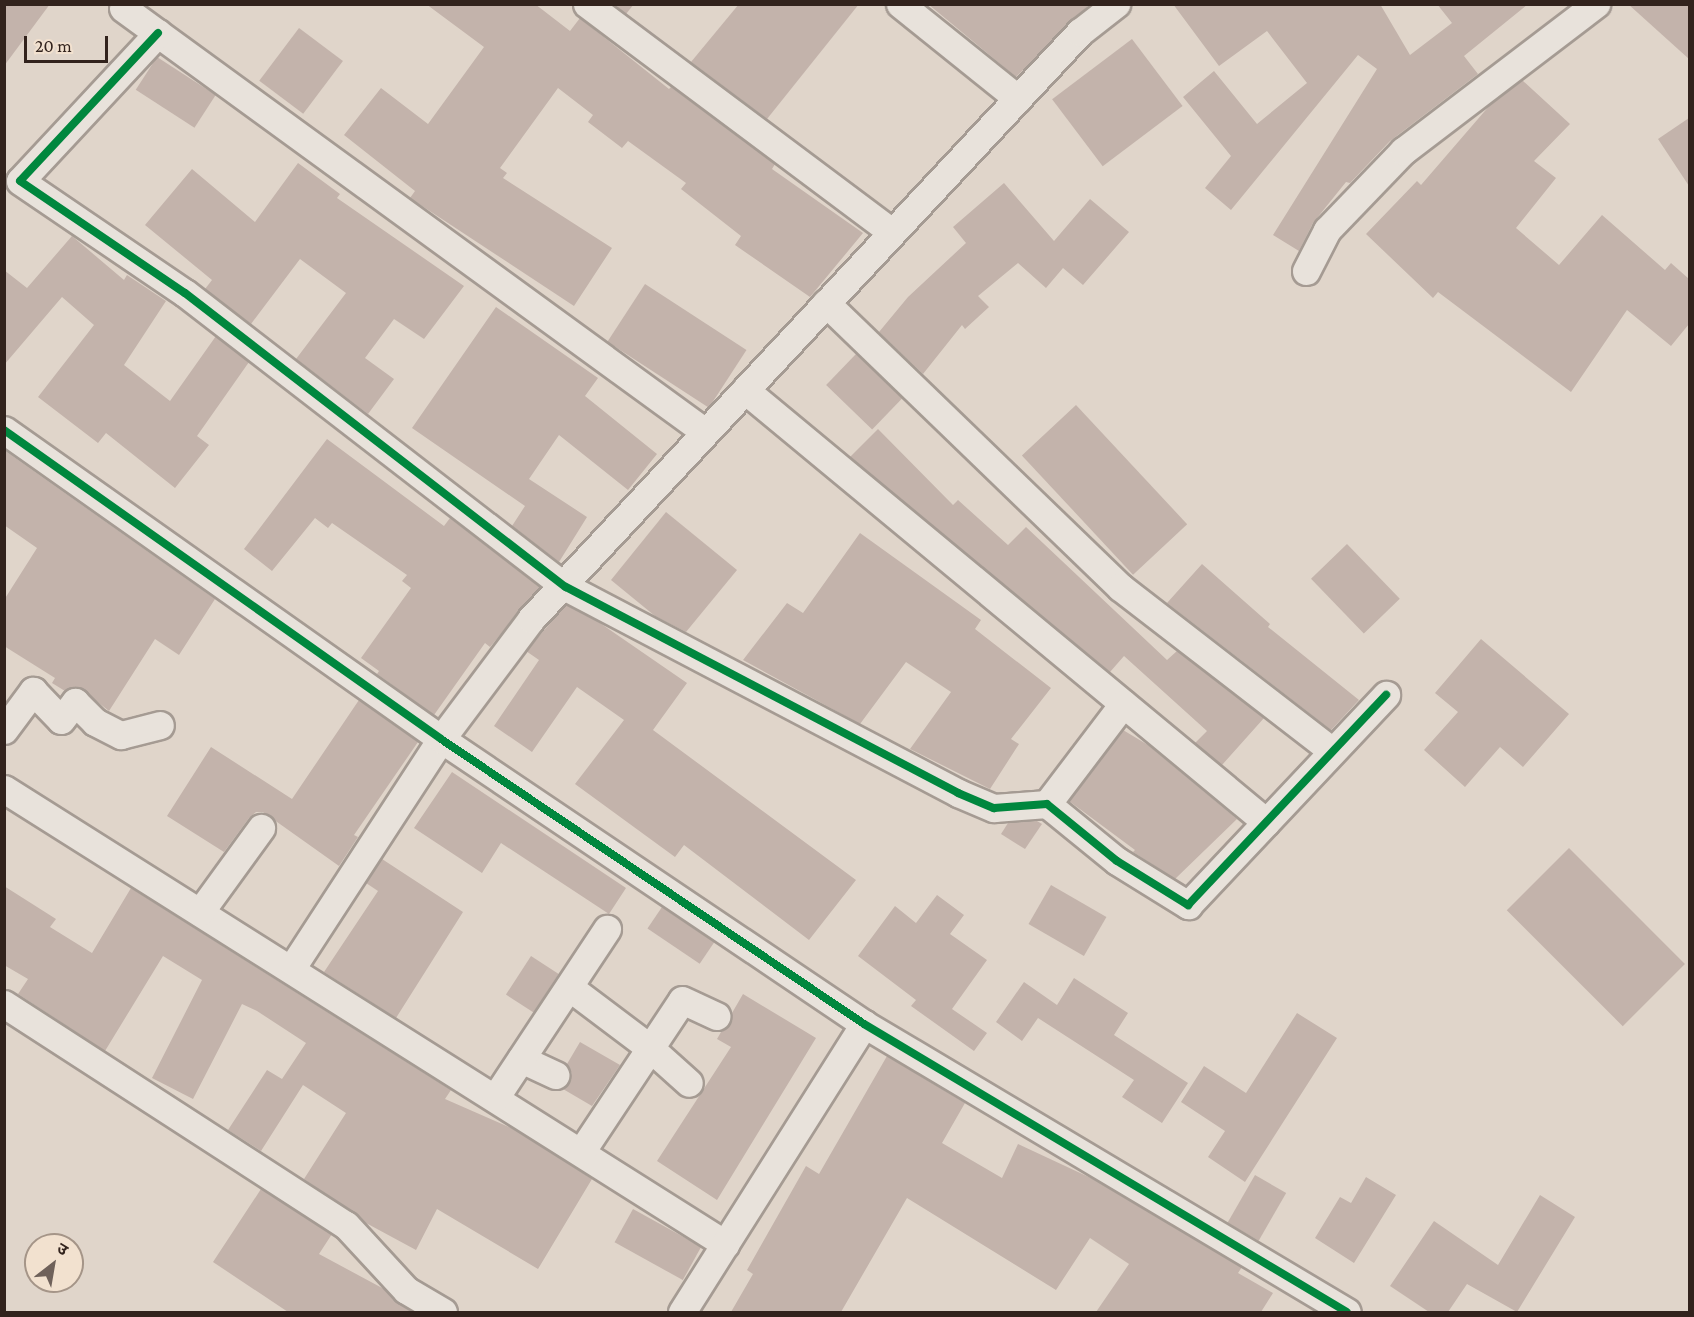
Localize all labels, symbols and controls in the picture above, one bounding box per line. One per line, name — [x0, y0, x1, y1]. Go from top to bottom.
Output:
scale bar — [27, 24, 111, 62]
text: 20 m — [35, 36, 72, 56]
north arrow — [24, 1233, 84, 1293]
text: उ — [54, 1239, 71, 1259]

